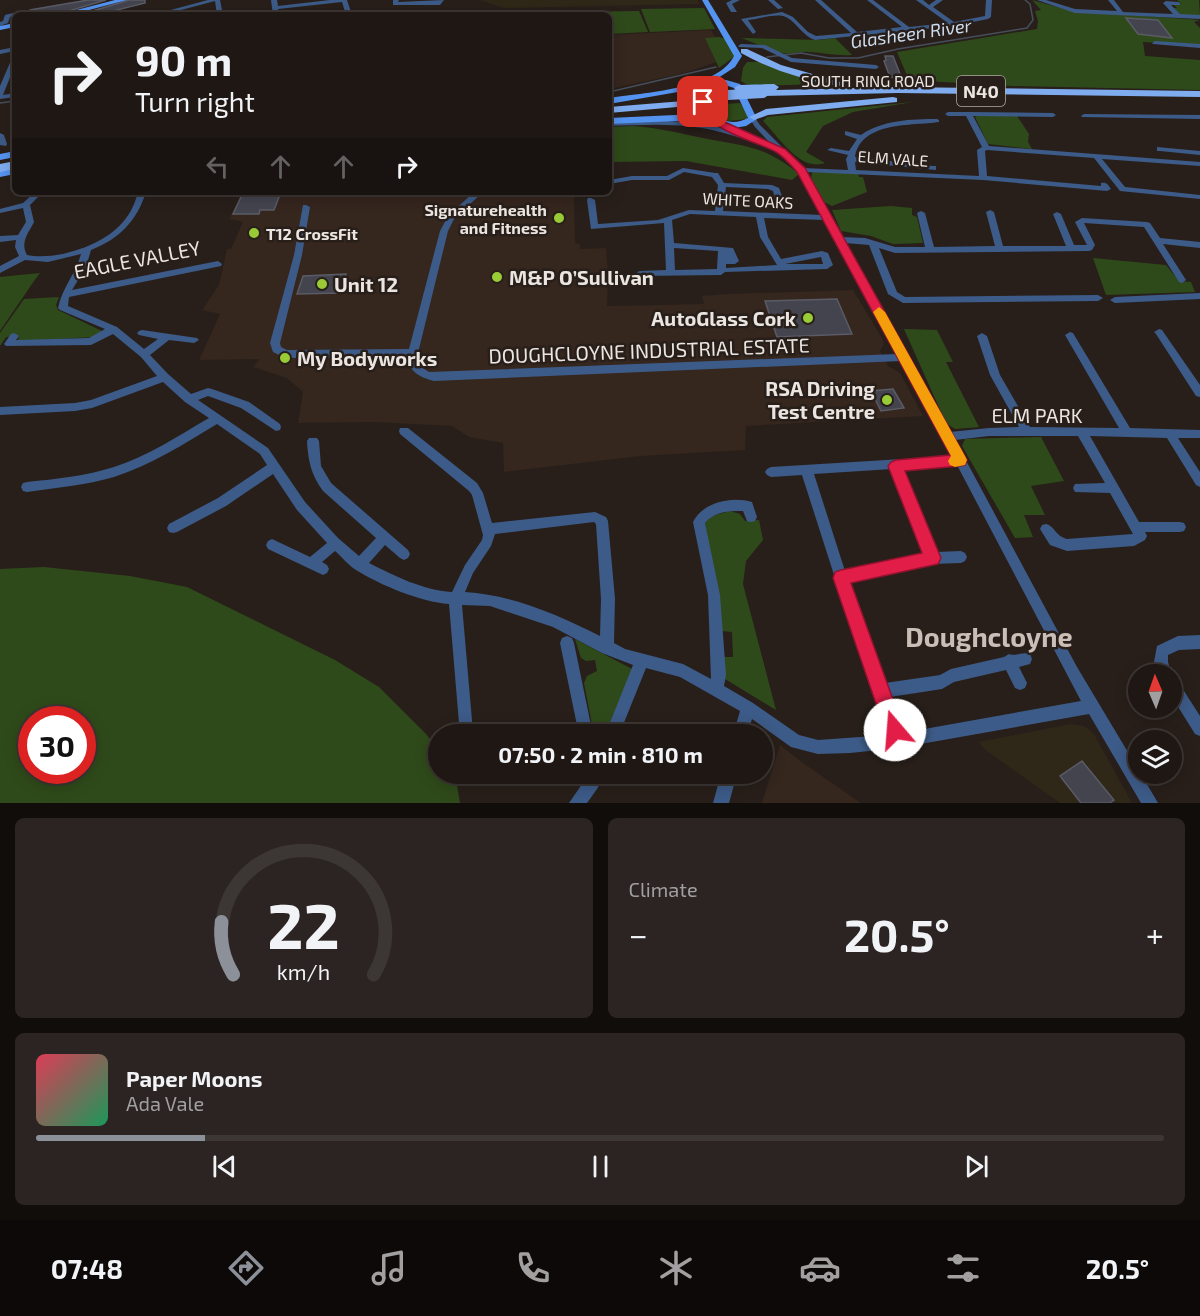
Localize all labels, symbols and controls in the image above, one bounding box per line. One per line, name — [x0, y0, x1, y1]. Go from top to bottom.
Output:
water label: Glasheen River — [849, 14, 974, 52]
text: 90 m — [135, 34, 232, 84]
icon: right — [36, 36, 114, 114]
street label: SOUTH RING ROAD — [801, 71, 935, 90]
pin — [677, 76, 728, 127]
road number: N40 — [957, 76, 1005, 106]
text: Turn right — [135, 85, 255, 117]
icon: arrive — [686, 85, 719, 118]
street label: ELM VALE — [857, 146, 929, 170]
icon: left — [201, 150, 234, 183]
icon: ahead — [264, 150, 297, 183]
icon: ahead — [327, 150, 360, 183]
icon: right — [390, 150, 423, 183]
street label: WHITE OAKS — [702, 188, 794, 212]
place label: Signaturehealth and Fitness — [424, 200, 547, 237]
marker: Signaturehealth and Fitness — [552, 211, 566, 225]
place label: T12 CrossFit — [266, 224, 358, 243]
marker: T12 CrossFit — [247, 226, 261, 240]
street label: EAGLE VALLEY — [72, 235, 203, 283]
place label: M&P O’Sullivan — [509, 265, 654, 289]
marker: M&P O’Sullivan — [490, 270, 504, 284]
place label: Unit 12 — [334, 272, 398, 296]
marker: Unit 12 — [315, 277, 329, 291]
place label: AutoGlass Cork — [651, 306, 797, 330]
marker: AutoGlass Cork — [801, 311, 815, 325]
street label: DOUGHCLOYNE INDUSTRIAL ESTATE — [488, 332, 810, 368]
place label: My Bodyworks — [297, 346, 437, 371]
marker: My Bodyworks — [278, 351, 292, 365]
place label: RSA Driving Test Centre — [765, 376, 875, 423]
marker: RSA Driving Test Centre — [880, 393, 894, 407]
street label: ELM PARK — [991, 403, 1083, 427]
district label: Doughcloyne — [905, 620, 1073, 653]
north arrow — [1128, 664, 1182, 718]
map controls — [1128, 664, 1182, 784]
position arrow — [863, 698, 927, 762]
speed limit sign: 30 — [18, 706, 96, 784]
button: layers — [1128, 730, 1182, 784]
text: 07:50 · 2 min · 810 m — [498, 741, 703, 767]
text: Climate — [629, 877, 698, 901]
text: 22 — [267, 887, 340, 962]
text: 20.5° — [844, 907, 950, 961]
text: − — [629, 914, 648, 954]
text: + — [1146, 914, 1164, 954]
text: km/h — [277, 959, 330, 984]
text: Paper Moons — [126, 1065, 262, 1091]
text: Ada Vale — [126, 1091, 204, 1115]
icon: previous — [208, 1150, 241, 1183]
icon: pause — [584, 1150, 617, 1183]
icon: next — [960, 1150, 993, 1183]
icon: directions — [225, 1247, 267, 1289]
icon: music — [368, 1247, 410, 1289]
icon: phone — [512, 1247, 554, 1289]
icon: climate — [655, 1247, 697, 1289]
icon: car — [799, 1247, 841, 1289]
icon: filters — [942, 1247, 984, 1289]
text: 07:48 — [51, 1252, 123, 1284]
text: 20.5° — [1086, 1252, 1149, 1284]

